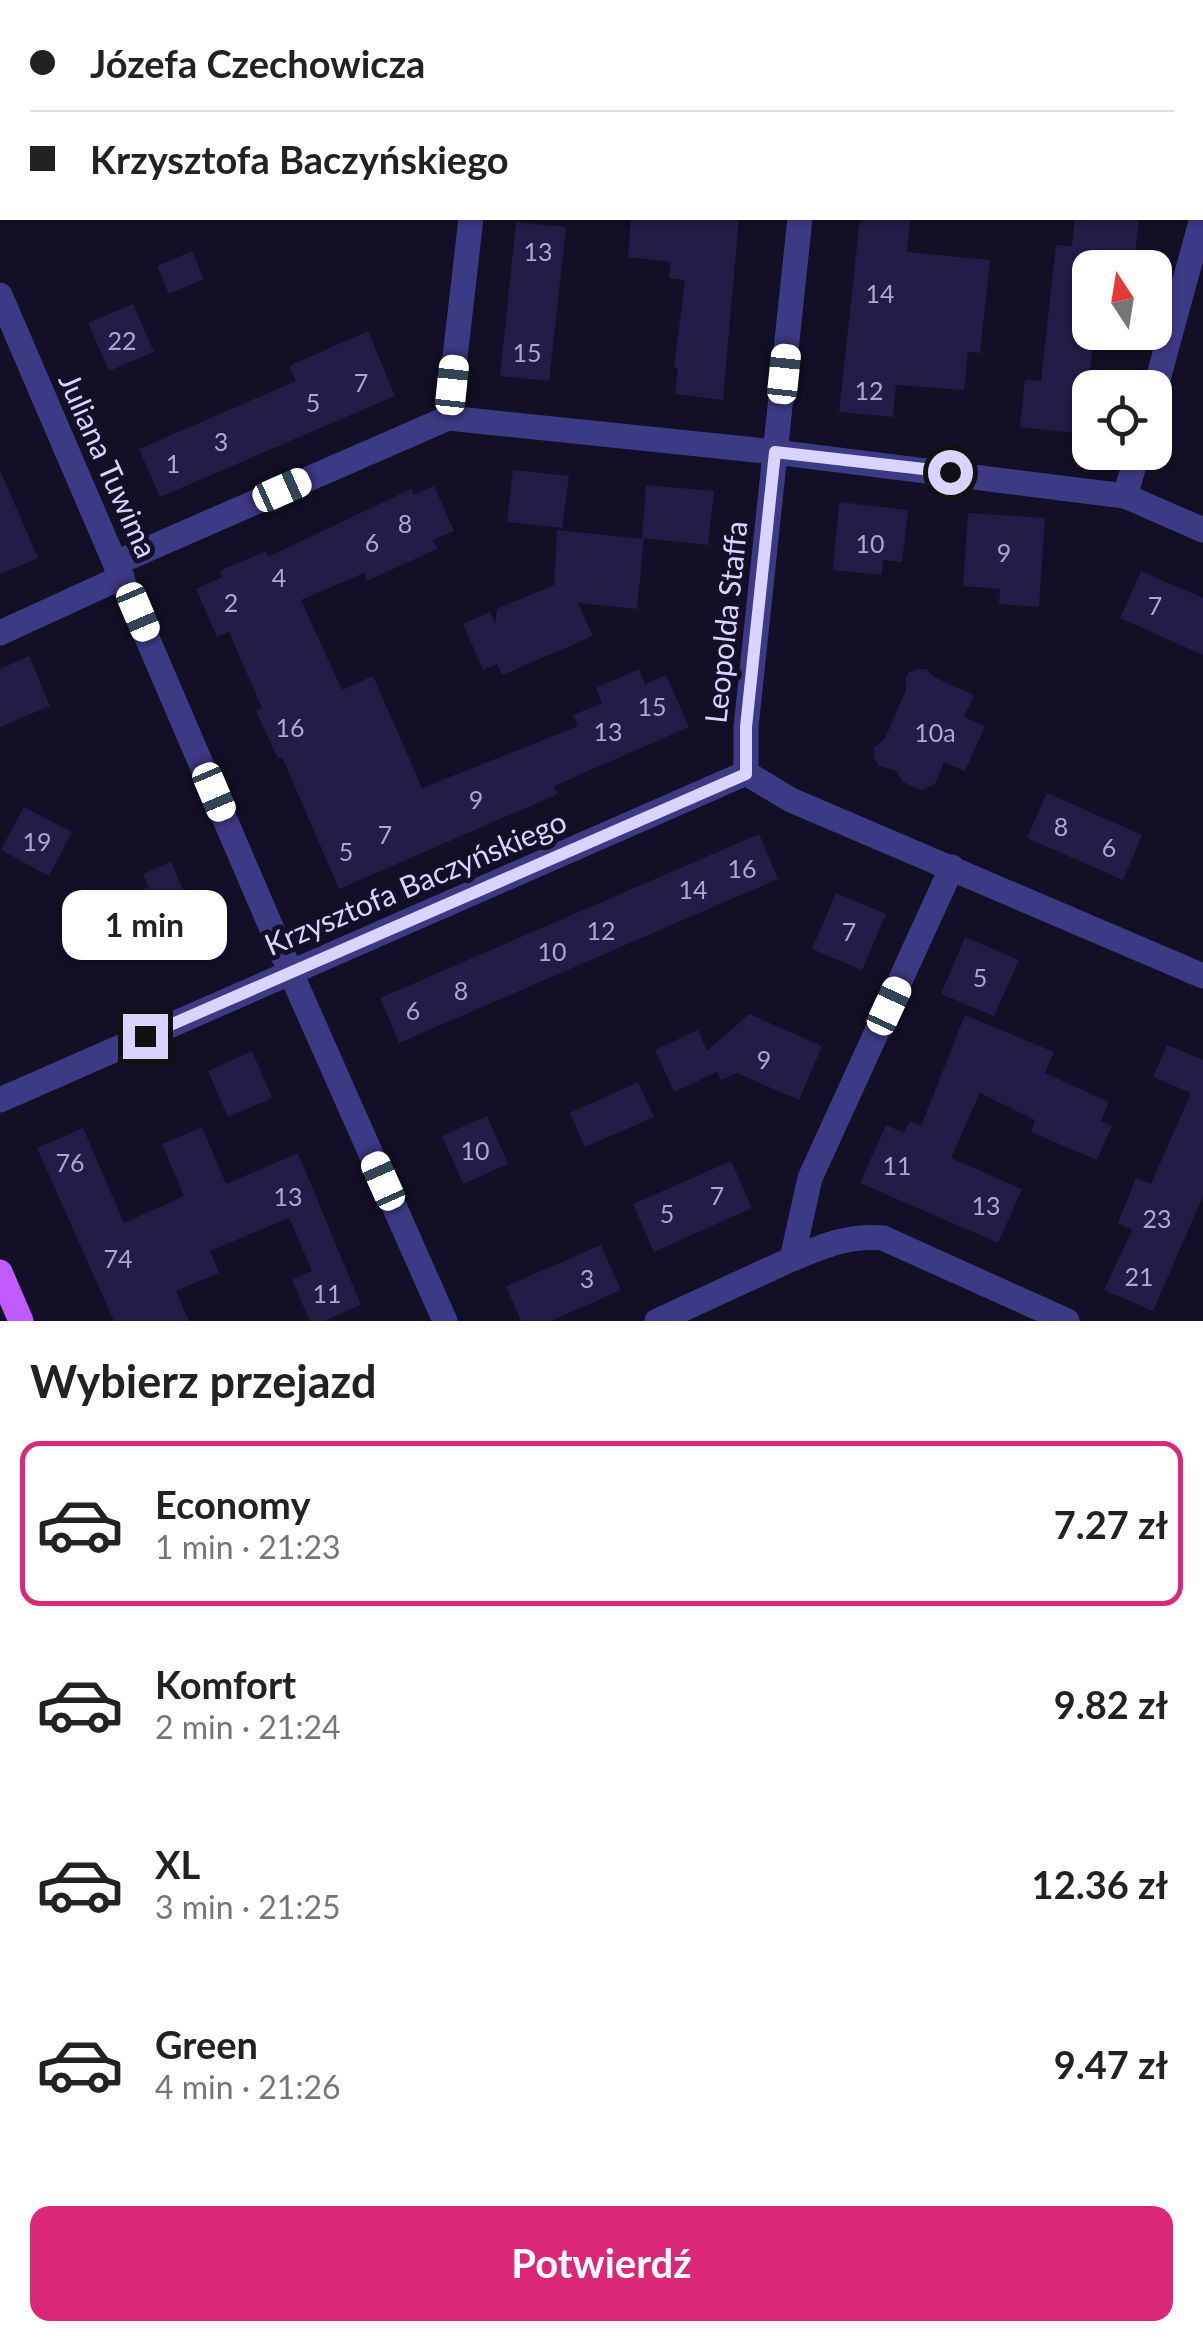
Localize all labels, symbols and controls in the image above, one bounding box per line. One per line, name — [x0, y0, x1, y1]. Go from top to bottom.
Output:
text: Józefa Czechowicza — [90, 40, 425, 86]
text: Krzysztofa Baczyńskiego — [90, 136, 509, 182]
house number: 13 — [523, 236, 553, 266]
north arrow — [1072, 250, 1172, 350]
map controls — [1072, 250, 1172, 470]
house number: 14 — [865, 278, 895, 308]
house number: 22 — [107, 325, 137, 355]
house number: 15 — [512, 337, 542, 367]
car — [766, 343, 802, 405]
car — [434, 354, 470, 416]
street label: Juliana Tuwima — [52, 367, 166, 563]
house number: 7 — [354, 367, 368, 397]
button: locate — [1072, 370, 1172, 470]
house number: 12 — [854, 375, 884, 405]
house number: 5 — [306, 387, 320, 417]
house number: 3 — [214, 426, 228, 456]
house number: 1 — [166, 448, 180, 478]
route start — [928, 450, 973, 495]
car — [248, 464, 316, 516]
house number: 8 — [398, 508, 412, 538]
street label: Leopolda Staffa — [696, 519, 754, 725]
house number: 6 — [365, 527, 379, 557]
house number: 10 — [855, 528, 885, 558]
house number: 9 — [997, 537, 1011, 567]
house number: 4 — [272, 562, 286, 592]
car — [112, 579, 164, 645]
house number: 2 — [224, 587, 238, 617]
house number: 7 — [1148, 590, 1162, 620]
house number: 15 — [637, 691, 667, 721]
house number: 16 — [275, 712, 305, 742]
house number: 13 — [593, 716, 623, 746]
house number: 10a — [914, 717, 956, 747]
car — [188, 759, 240, 825]
house number: 9 — [469, 784, 483, 814]
street label: Krzysztofa Baczyńskiego — [259, 802, 571, 962]
house number: 8 — [1054, 811, 1068, 841]
house number: 7 — [378, 819, 392, 849]
house number: 19 — [22, 826, 52, 856]
house number: 6 — [1102, 832, 1116, 862]
house number: 5 — [339, 836, 353, 866]
house number: 16 — [727, 853, 757, 883]
house number: 14 — [678, 874, 708, 904]
callout: 1 min — [62, 891, 228, 961]
text: 1 min — [105, 905, 184, 944]
house number: 12 — [586, 915, 616, 945]
house number: 7 — [842, 916, 856, 946]
house number: 10 — [537, 936, 567, 966]
house number: 5 — [973, 962, 987, 992]
car — [863, 972, 915, 1040]
house number: 8 — [454, 975, 468, 1005]
house number: 6 — [406, 995, 420, 1025]
route end — [123, 1014, 168, 1059]
house number: 9 — [757, 1044, 771, 1074]
house number: 10 — [460, 1135, 490, 1165]
house number: 76 — [55, 1147, 85, 1177]
car — [357, 1147, 409, 1215]
house number: 11 — [882, 1150, 912, 1180]
house number: 7 — [710, 1180, 724, 1210]
house number: 13 — [273, 1181, 303, 1211]
house number: 13 — [971, 1190, 1001, 1220]
house number: 5 — [660, 1198, 674, 1228]
house number: 23 — [1142, 1203, 1172, 1233]
house number: 74 — [103, 1243, 133, 1273]
house number: 21 — [1124, 1261, 1154, 1291]
house number: 3 — [580, 1263, 594, 1293]
house number: 11 — [312, 1278, 342, 1308]
text: Wybierz przejazd — [30, 1354, 376, 1408]
icon: car — [35, 1479, 125, 1569]
text: Economy — [155, 1481, 310, 1527]
text: 7.27 zł — [1054, 1501, 1168, 1547]
text: 1 min · 21:23 — [155, 1527, 341, 1566]
icon: car — [35, 1659, 125, 1749]
text: Komfort — [155, 1661, 296, 1707]
text: 9.82 zł — [1054, 1681, 1168, 1727]
text: 2 min · 21:24 — [155, 1707, 341, 1746]
icon: car — [35, 1839, 125, 1929]
text: XL — [155, 1841, 200, 1887]
text: 12.36 zł — [1032, 1861, 1168, 1907]
text: 3 min · 21:25 — [155, 1887, 341, 1926]
icon: car — [35, 2019, 125, 2109]
text: Green — [155, 2021, 258, 2067]
text: 9.47 zł — [1054, 2041, 1168, 2087]
text: 4 min · 21:26 — [155, 2067, 341, 2106]
button: Potwierdź — [30, 2206, 1173, 2321]

